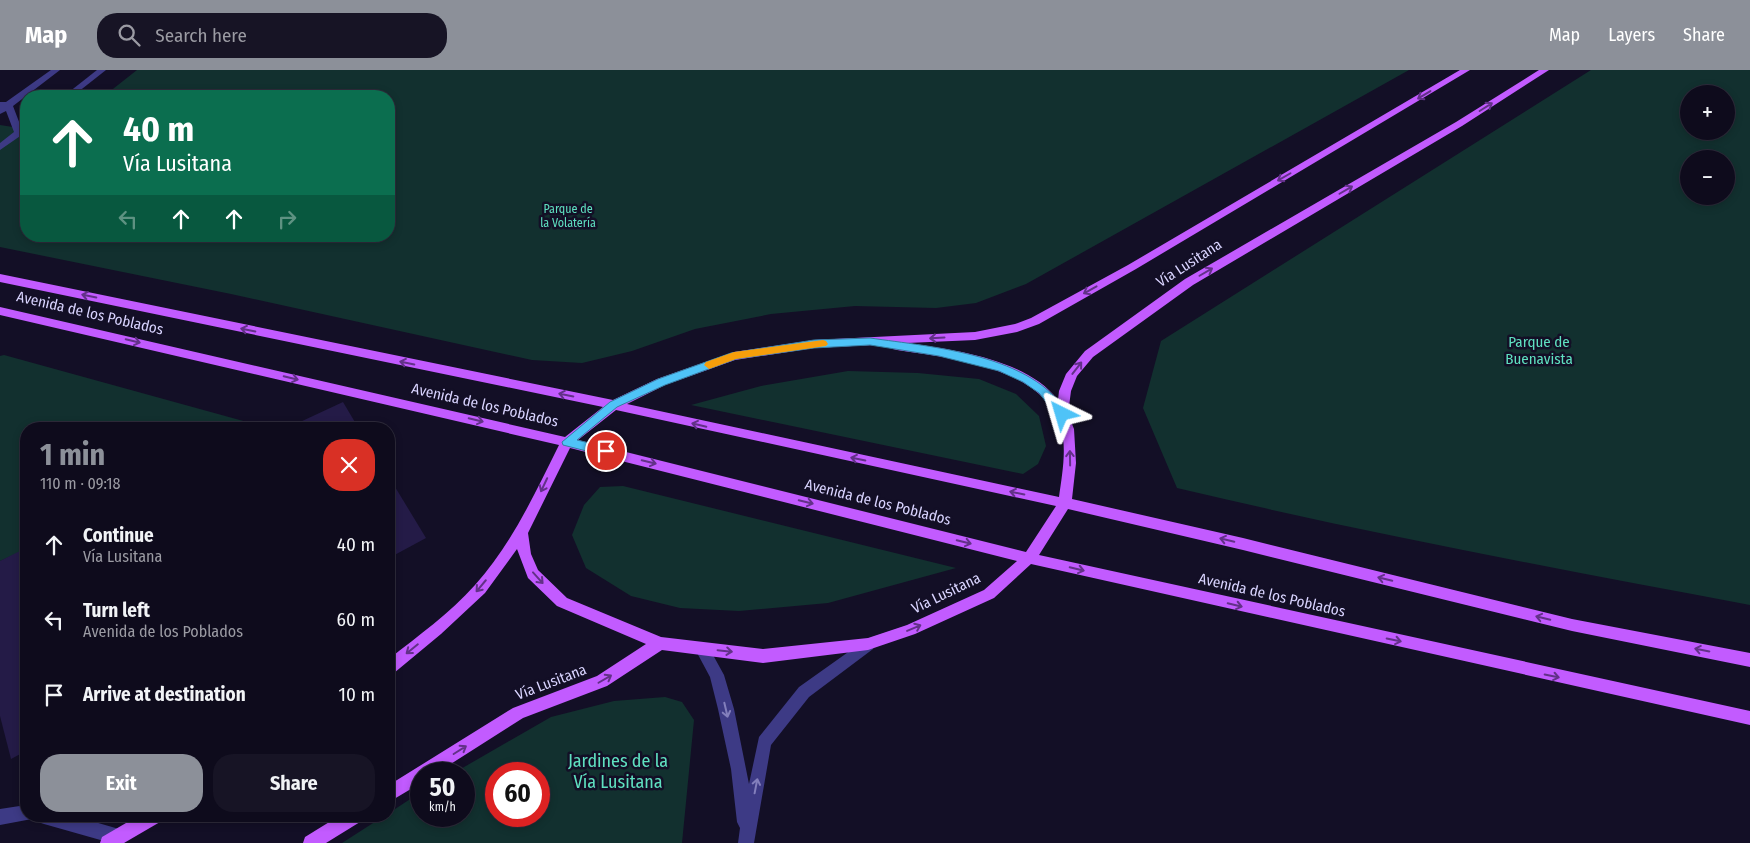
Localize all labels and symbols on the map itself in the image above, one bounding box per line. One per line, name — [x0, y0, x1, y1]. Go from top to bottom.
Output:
one-way arrow — [1418, 90, 1432, 100]
one-way arrow — [1479, 101, 1493, 111]
one-way arrow — [1278, 173, 1292, 183]
one-way arrow — [1339, 184, 1353, 194]
park label: Parque de la Volatería — [540, 202, 596, 230]
street label: Vía Lusitana — [1153, 235, 1225, 291]
one-way arrow — [1199, 266, 1213, 276]
one-way arrow — [1082, 285, 1097, 295]
street label: Avenida de los Poblados — [15, 287, 165, 339]
one-way arrow — [81, 291, 97, 301]
one-way arrow — [240, 325, 256, 334]
one-way arrow — [930, 333, 946, 343]
park label: Parque de Buenavista — [1505, 333, 1573, 368]
one-way arrow — [124, 337, 140, 346]
one-way arrow — [399, 358, 415, 368]
one-way arrow — [1071, 362, 1082, 375]
one-way arrow — [283, 374, 299, 383]
street label: Avenida de los Poblados — [410, 379, 560, 431]
position arrow — [1035, 387, 1087, 439]
one-way arrow — [558, 390, 574, 400]
one-way arrow — [467, 416, 483, 425]
one-way arrow — [692, 420, 708, 429]
pin — [585, 430, 627, 472]
one-way arrow — [1065, 450, 1074, 466]
one-way arrow — [851, 454, 867, 463]
one-way arrow — [640, 458, 656, 467]
street label: Avenida de los Poblados — [803, 475, 953, 529]
one-way arrow — [539, 477, 549, 492]
one-way arrow — [1009, 488, 1025, 497]
one-way arrow — [798, 498, 814, 507]
one-way arrow — [1220, 535, 1236, 544]
one-way arrow — [955, 537, 971, 547]
one-way arrow — [1068, 565, 1084, 574]
street label: Vía Lusitana — [909, 569, 983, 617]
street label: Avenida de los Poblados — [1197, 569, 1347, 621]
one-way arrow — [532, 571, 544, 584]
one-way arrow — [1378, 574, 1394, 583]
one-way arrow — [476, 579, 487, 592]
one-way arrow — [1227, 601, 1243, 610]
one-way arrow — [1535, 613, 1551, 622]
one-way arrow — [906, 622, 921, 632]
one-way arrow — [1385, 636, 1401, 646]
one-way arrow — [406, 644, 419, 655]
one-way arrow — [1695, 645, 1711, 655]
one-way arrow — [717, 646, 733, 656]
street label: Vía Lusitana — [513, 660, 589, 704]
one-way arrow — [1544, 672, 1560, 681]
one-way arrow — [597, 674, 612, 683]
one-way arrow — [722, 701, 731, 717]
one-way arrow — [452, 744, 466, 754]
park label: Jardines de la Vía Lusitana — [568, 750, 668, 793]
speed limit sign: 60 — [485, 762, 550, 827]
one-way arrow — [751, 779, 761, 795]

